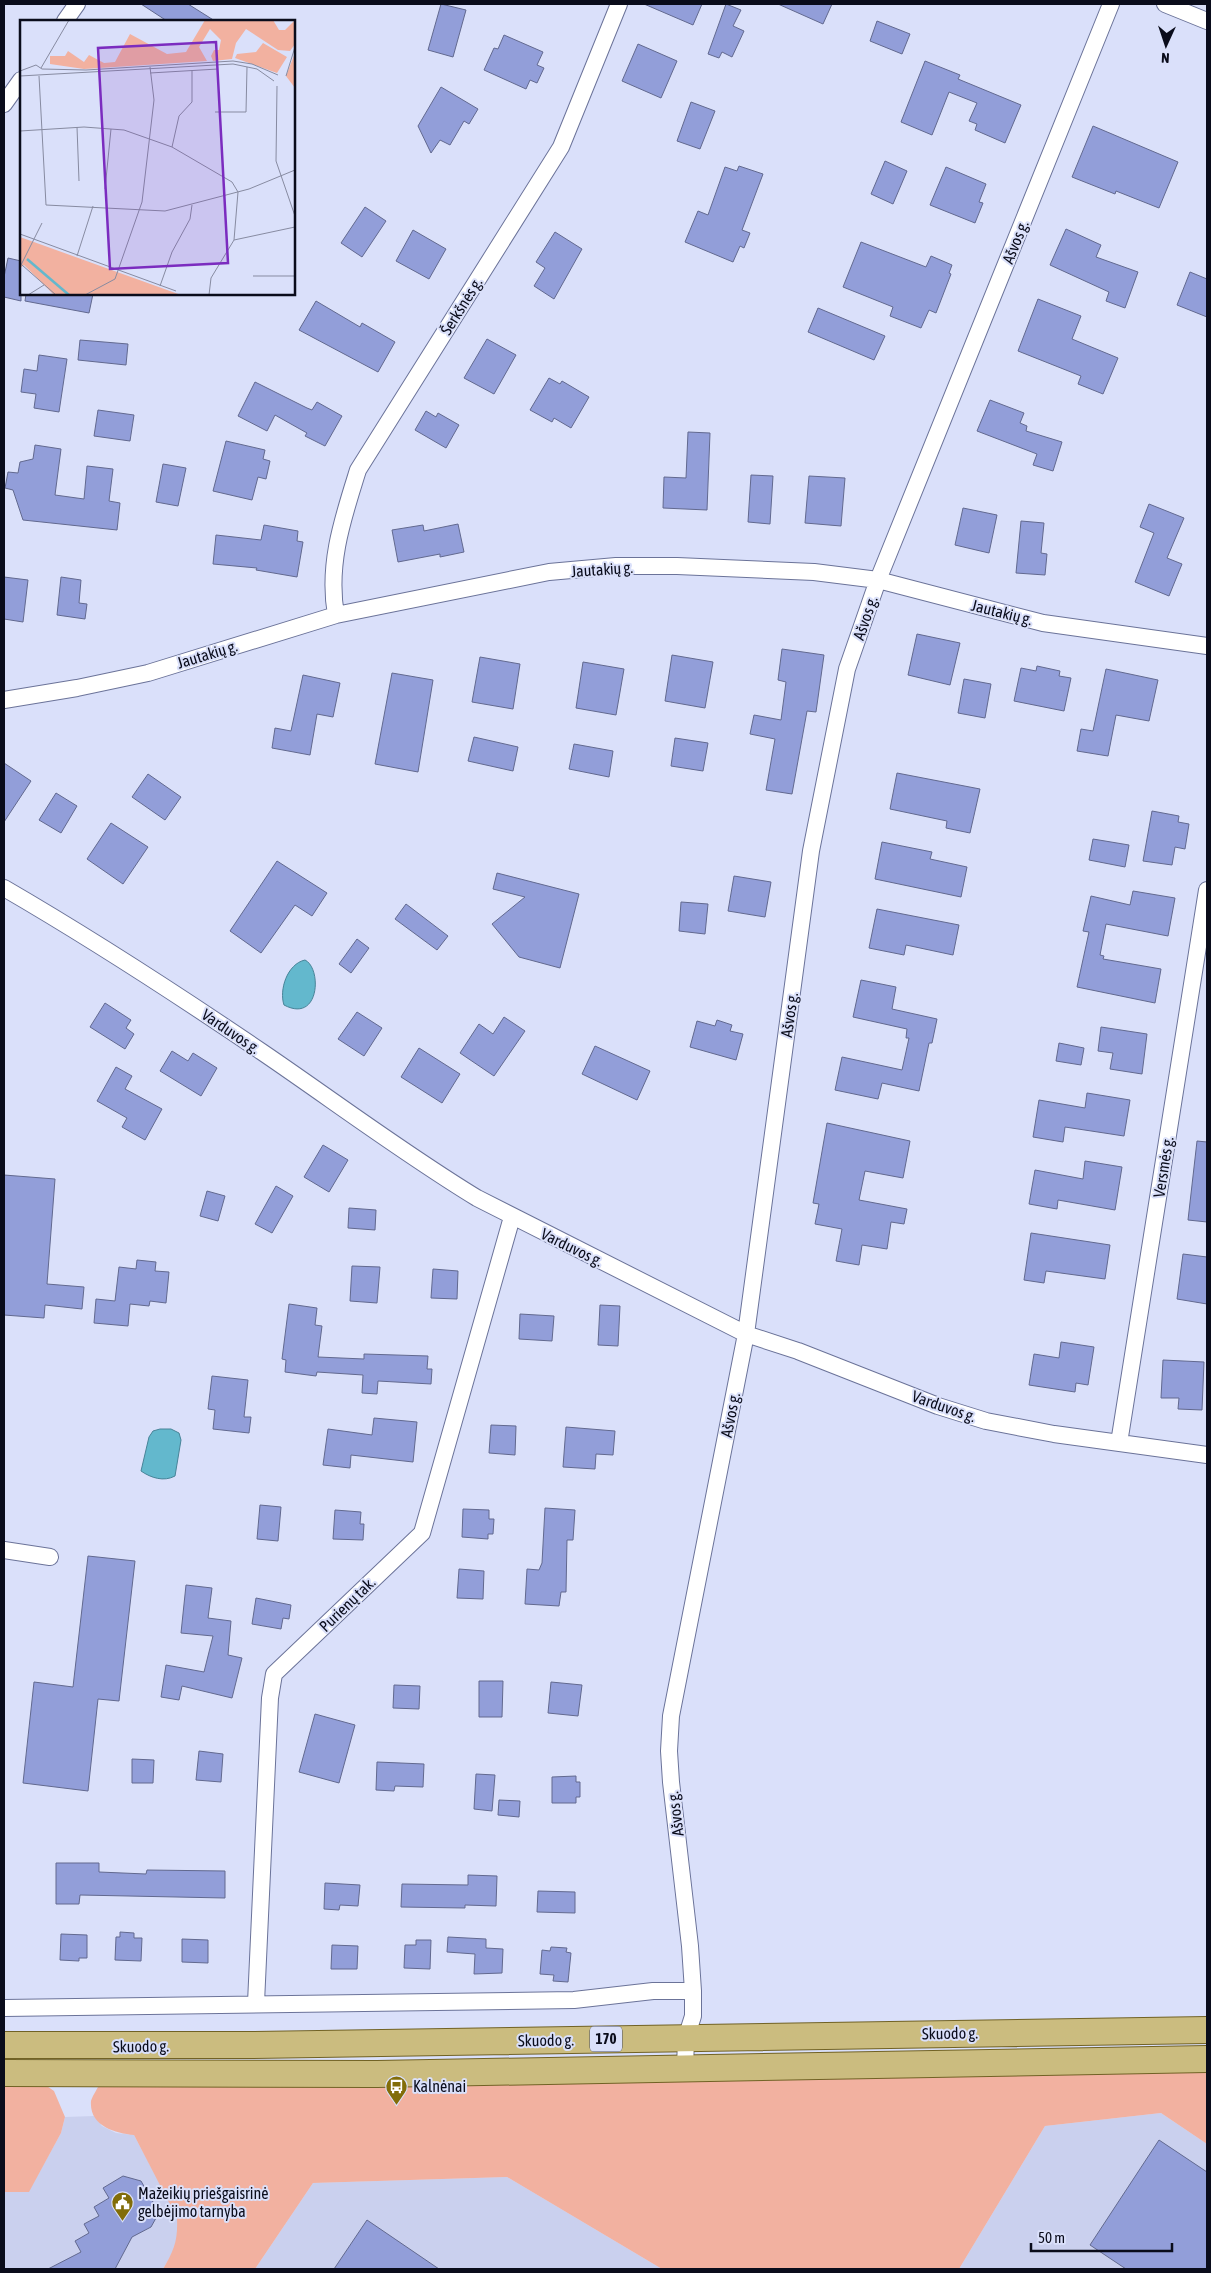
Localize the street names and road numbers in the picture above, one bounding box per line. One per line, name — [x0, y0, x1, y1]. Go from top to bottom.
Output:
street label: Ašvos g. — [998, 218, 1033, 267]
street label: Šerkšnės g. — [436, 274, 487, 338]
street label: Jautakių g. — [570, 558, 634, 581]
street label: Ašvos g. — [849, 594, 882, 643]
street label: Jautakių g. — [969, 596, 1035, 629]
street label: Jautakių g. — [175, 636, 240, 673]
street label: Ašvos g. — [777, 991, 802, 1039]
street label: Varduvos g. — [198, 1005, 264, 1058]
street label: Versmės g. — [1149, 1135, 1178, 1199]
street label: Varduvos g. — [538, 1224, 606, 1271]
street label: Varduvos g. — [909, 1387, 978, 1426]
street label: Ašvos g. — [717, 1391, 744, 1439]
street label: Purienų tak. — [315, 1573, 380, 1636]
street label: Ašvos g. — [663, 1790, 688, 1837]
street label: Skuodo g. — [922, 2024, 978, 2043]
road number: 170 — [590, 2026, 622, 2052]
street label: Skuodo g. — [518, 2031, 574, 2050]
street label: Skuodo g. — [113, 2037, 169, 2056]

